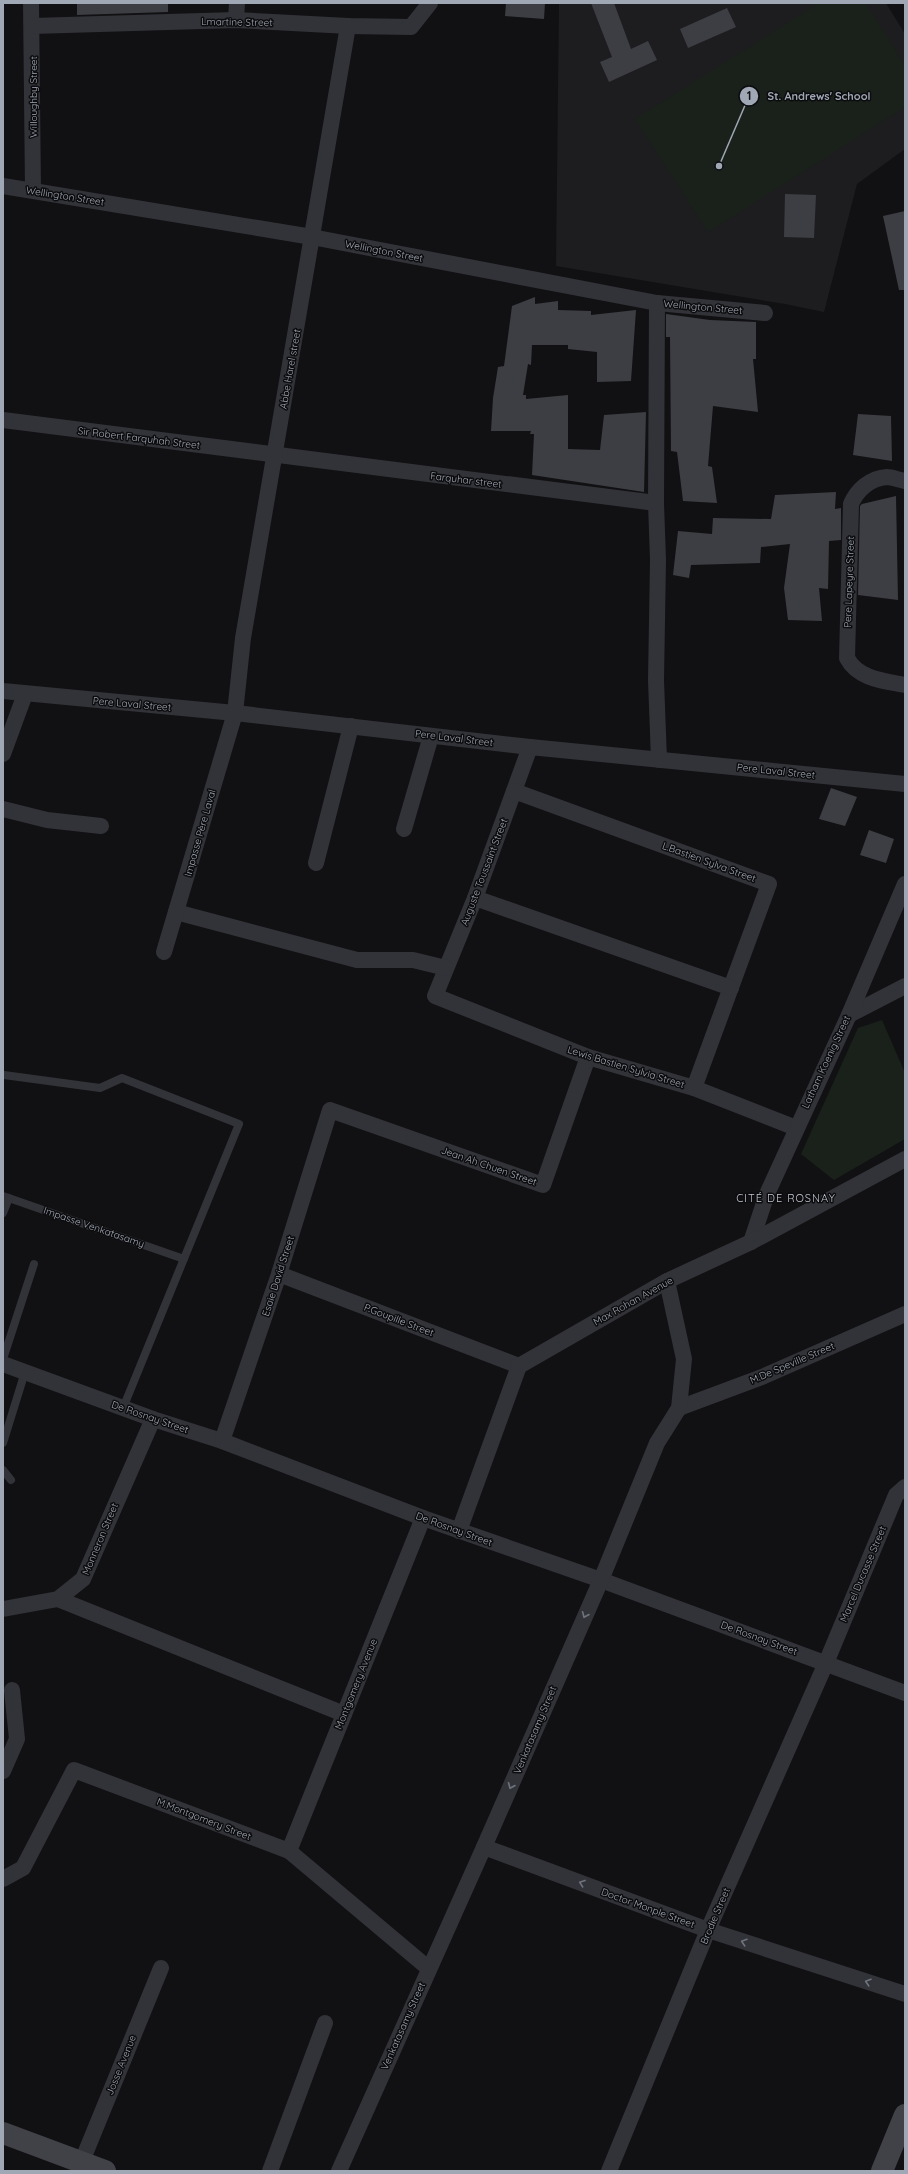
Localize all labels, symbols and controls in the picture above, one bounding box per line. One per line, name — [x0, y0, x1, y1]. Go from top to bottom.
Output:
street label: Lmartine Street — [201, 15, 273, 29]
street label: Willoughby Street — [27, 56, 40, 138]
callout: St. Andrews' School — [739, 84, 878, 107]
text: 1 — [747, 88, 751, 103]
text: St. Andrews' School — [768, 89, 870, 103]
street label: Wellington Street — [25, 183, 106, 209]
street label: Wellington Street — [344, 237, 425, 265]
street label: Wellington Street — [663, 297, 744, 317]
street label: Abbe Harel street — [277, 327, 304, 410]
street label: Sir Robert Farquhah Street — [77, 424, 201, 452]
street label: Farquhar street — [430, 469, 503, 491]
street label: Pere Lapeyre Street — [841, 535, 857, 628]
street label: Pere Laval Street — [92, 694, 172, 714]
street label: Pere Laval Street — [414, 727, 494, 749]
street label: Pere Laval Street — [736, 760, 816, 782]
street label: Impasse Père Laval — [181, 788, 219, 878]
street label: Auguste Toussaint Street — [458, 816, 511, 927]
street label: L.Bastien Sylva Street — [660, 839, 758, 885]
street label: Latham Koenig Street — [799, 1013, 853, 1110]
street label: Lewis Bastien Sylvia Street — [566, 1043, 687, 1091]
street label: Jean Ah Chuen Street — [439, 1144, 539, 1189]
district label: CITÉ DE ROSNAY — [736, 1191, 836, 1205]
street label: Impasse Venkatasamy — [42, 1204, 146, 1250]
street label: Esaie David Street — [259, 1234, 297, 1318]
street label: Max Rohan Avenue — [591, 1274, 675, 1328]
street label: P.Goupille Street — [362, 1301, 436, 1340]
street label: M.De Speville Street — [748, 1339, 837, 1387]
street label: De Rosnay Street — [110, 1398, 191, 1436]
street label: Monneron Street — [79, 1500, 121, 1577]
street label: De Rosnay Street — [414, 1509, 495, 1549]
street label: Marcel Ducasse Street — [837, 1523, 889, 1624]
one-way arrow — [582, 1611, 590, 1619]
street label: De Rosnay Street — [719, 1618, 800, 1658]
street label: Montgomery Avenue — [332, 1636, 380, 1731]
street label: Venkatasamy Street — [511, 1683, 560, 1776]
one-way arrow — [508, 1782, 516, 1789]
street label: M.Montgomery Street — [155, 1795, 254, 1843]
one-way arrow — [579, 1880, 586, 1888]
street label: Doctor Monple Street — [599, 1885, 697, 1931]
street label: Brodie Street — [697, 1885, 733, 1946]
one-way arrow — [741, 1938, 748, 1946]
one-way arrow — [865, 1978, 872, 1987]
street label: Venkatasamy Street — [378, 1980, 428, 2072]
street label: Josse Avenue — [103, 2033, 139, 2097]

